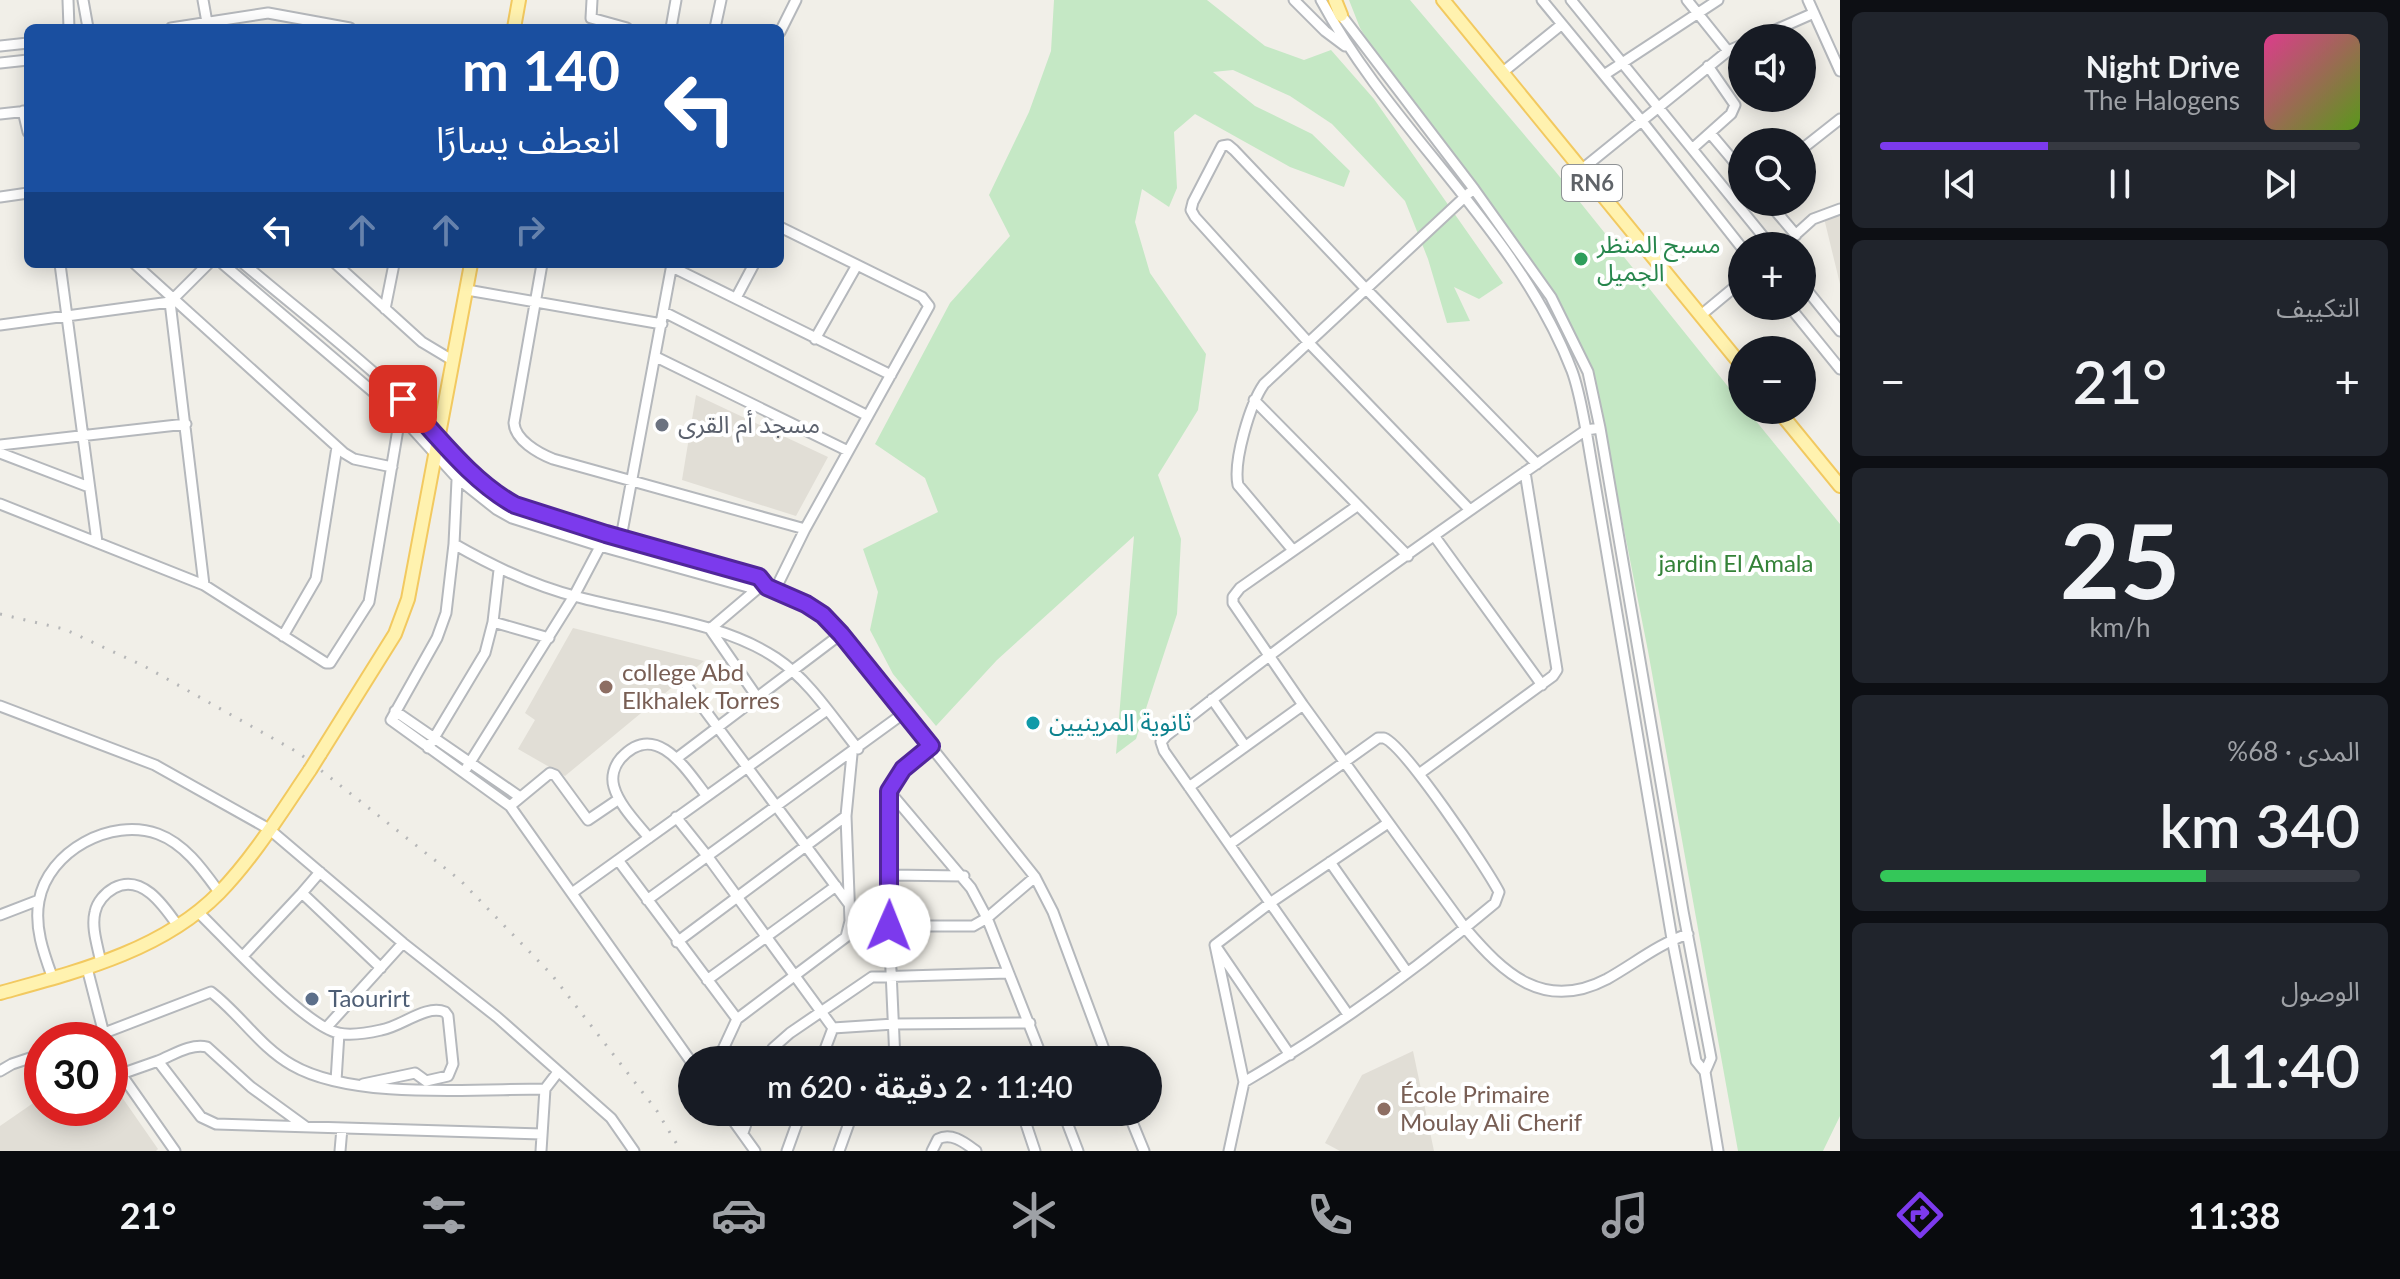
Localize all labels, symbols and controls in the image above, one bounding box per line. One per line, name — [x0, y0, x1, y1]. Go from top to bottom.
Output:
map controls — [1728, 24, 1816, 424]
button: sound — [1728, 24, 1816, 112]
text: 140 m — [462, 36, 620, 103]
text: Night Drive — [2086, 48, 2240, 84]
icon: left — [648, 56, 752, 160]
text: The Halogens — [2084, 84, 2240, 116]
text: انعطف يسارًا — [436, 117, 620, 161]
button: search — [1728, 128, 1816, 216]
icon: previous — [1938, 162, 1982, 206]
icon: pause — [2098, 162, 2142, 206]
icon: next — [2258, 162, 2302, 206]
road number: RN6 — [1562, 165, 1622, 201]
icon: left — [256, 208, 300, 252]
icon: ahead — [340, 208, 384, 252]
icon: ahead — [424, 208, 468, 252]
icon: right — [508, 208, 552, 252]
place label: مسبح المنظر الجميل — [1596, 229, 1721, 286]
button: + — [1728, 232, 1816, 320]
marker: مسبح المنظر الجميل — [1572, 250, 1590, 268]
text: التكييف — [2276, 291, 2360, 323]
button: − — [1728, 336, 1816, 424]
text: 21° — [2073, 345, 2167, 417]
text: − — [1880, 355, 1906, 407]
text: + — [2334, 355, 2360, 407]
pin — [369, 365, 437, 433]
icon: arrive — [381, 377, 425, 421]
place label: مسجد أم القرى — [678, 409, 820, 443]
marker: مسجد أم القرى — [653, 416, 671, 434]
text: 25 — [2060, 496, 2180, 621]
park label: jardin El Amala — [1658, 548, 1813, 577]
text: km/h — [2090, 611, 2150, 643]
place label: college Abd Elkhalek Torres — [622, 657, 780, 714]
marker: college Abd Elkhalek Torres — [597, 678, 615, 696]
place label: ثانوية المرينيين — [1049, 707, 1191, 737]
marker: ثانوية المرينيين — [1024, 714, 1042, 732]
text: المدى · 68% — [2227, 735, 2360, 767]
text: 340 km — [2159, 789, 2360, 861]
position arrow — [847, 884, 931, 968]
text: الوصول — [2281, 975, 2360, 1007]
place label: Taourirt — [328, 983, 411, 1012]
marker: Taourirt — [303, 990, 321, 1008]
speed limit sign: 30 — [24, 1022, 128, 1126]
text: 11:40 — [2206, 1029, 2360, 1101]
text: 11:40 · 2 دقيقة · 620 m — [767, 1068, 1073, 1104]
place label: École Primaire Moulay Ali Cherif — [1400, 1079, 1583, 1136]
marker: École Primaire Moulay Ali Cherif — [1375, 1100, 1393, 1118]
icon: filters — [416, 1187, 472, 1243]
icon: car — [711, 1187, 767, 1243]
icon: climate — [1006, 1187, 1062, 1243]
icon: phone — [1302, 1187, 1358, 1243]
icon: music — [1597, 1187, 1653, 1243]
icon: directions — [1892, 1187, 1948, 1243]
text: 21° — [120, 1193, 176, 1237]
text: 11:38 — [2188, 1193, 2280, 1237]

